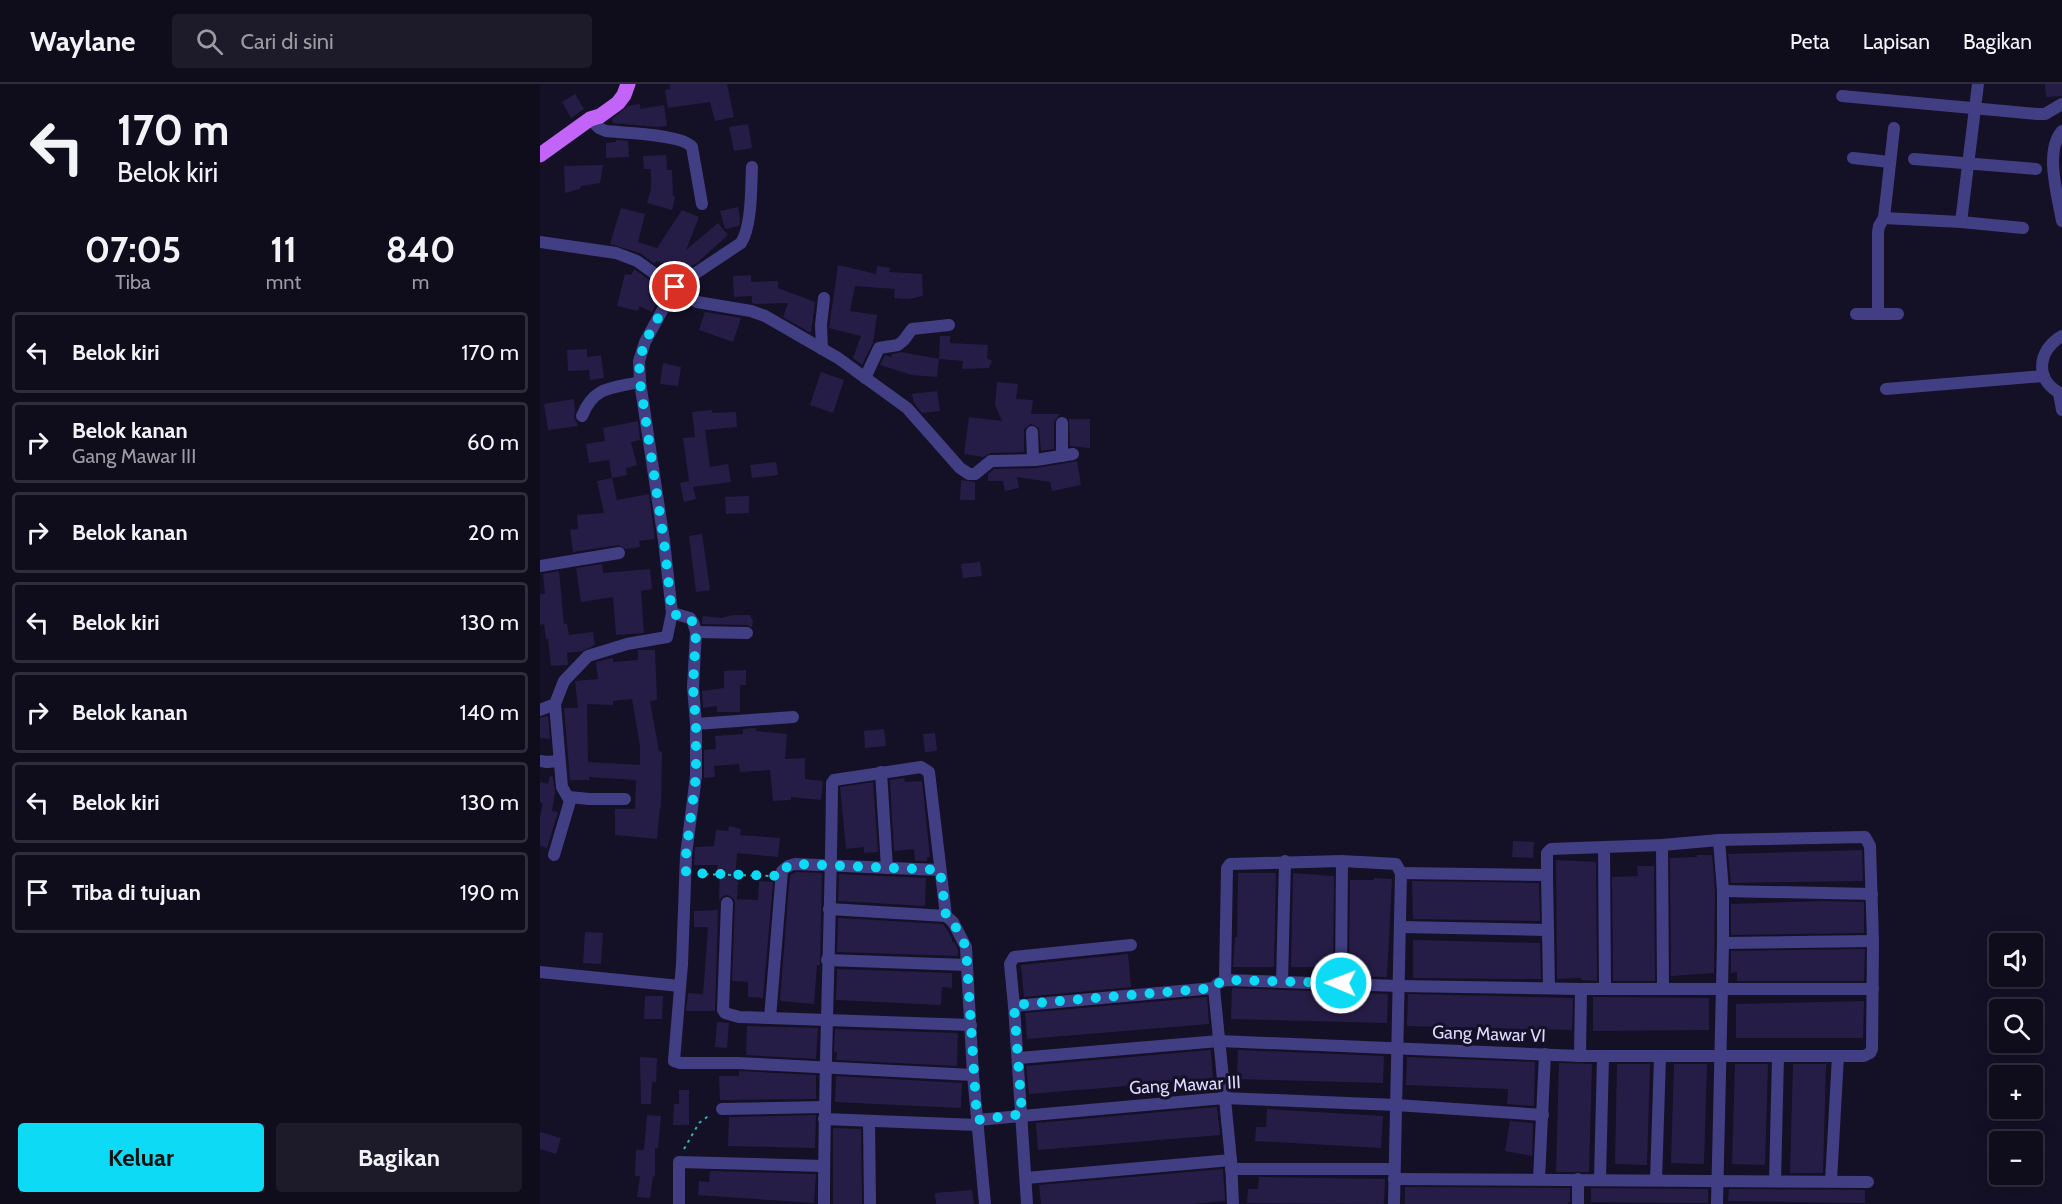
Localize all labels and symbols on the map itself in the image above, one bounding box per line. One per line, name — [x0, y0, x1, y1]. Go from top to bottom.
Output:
pin — [649, 261, 700, 312]
position arrow — [1309, 951, 1373, 1015]
street label: Gang Mawar VI — [1432, 1021, 1546, 1047]
street label: Gang Mawar III — [1129, 1071, 1241, 1099]

